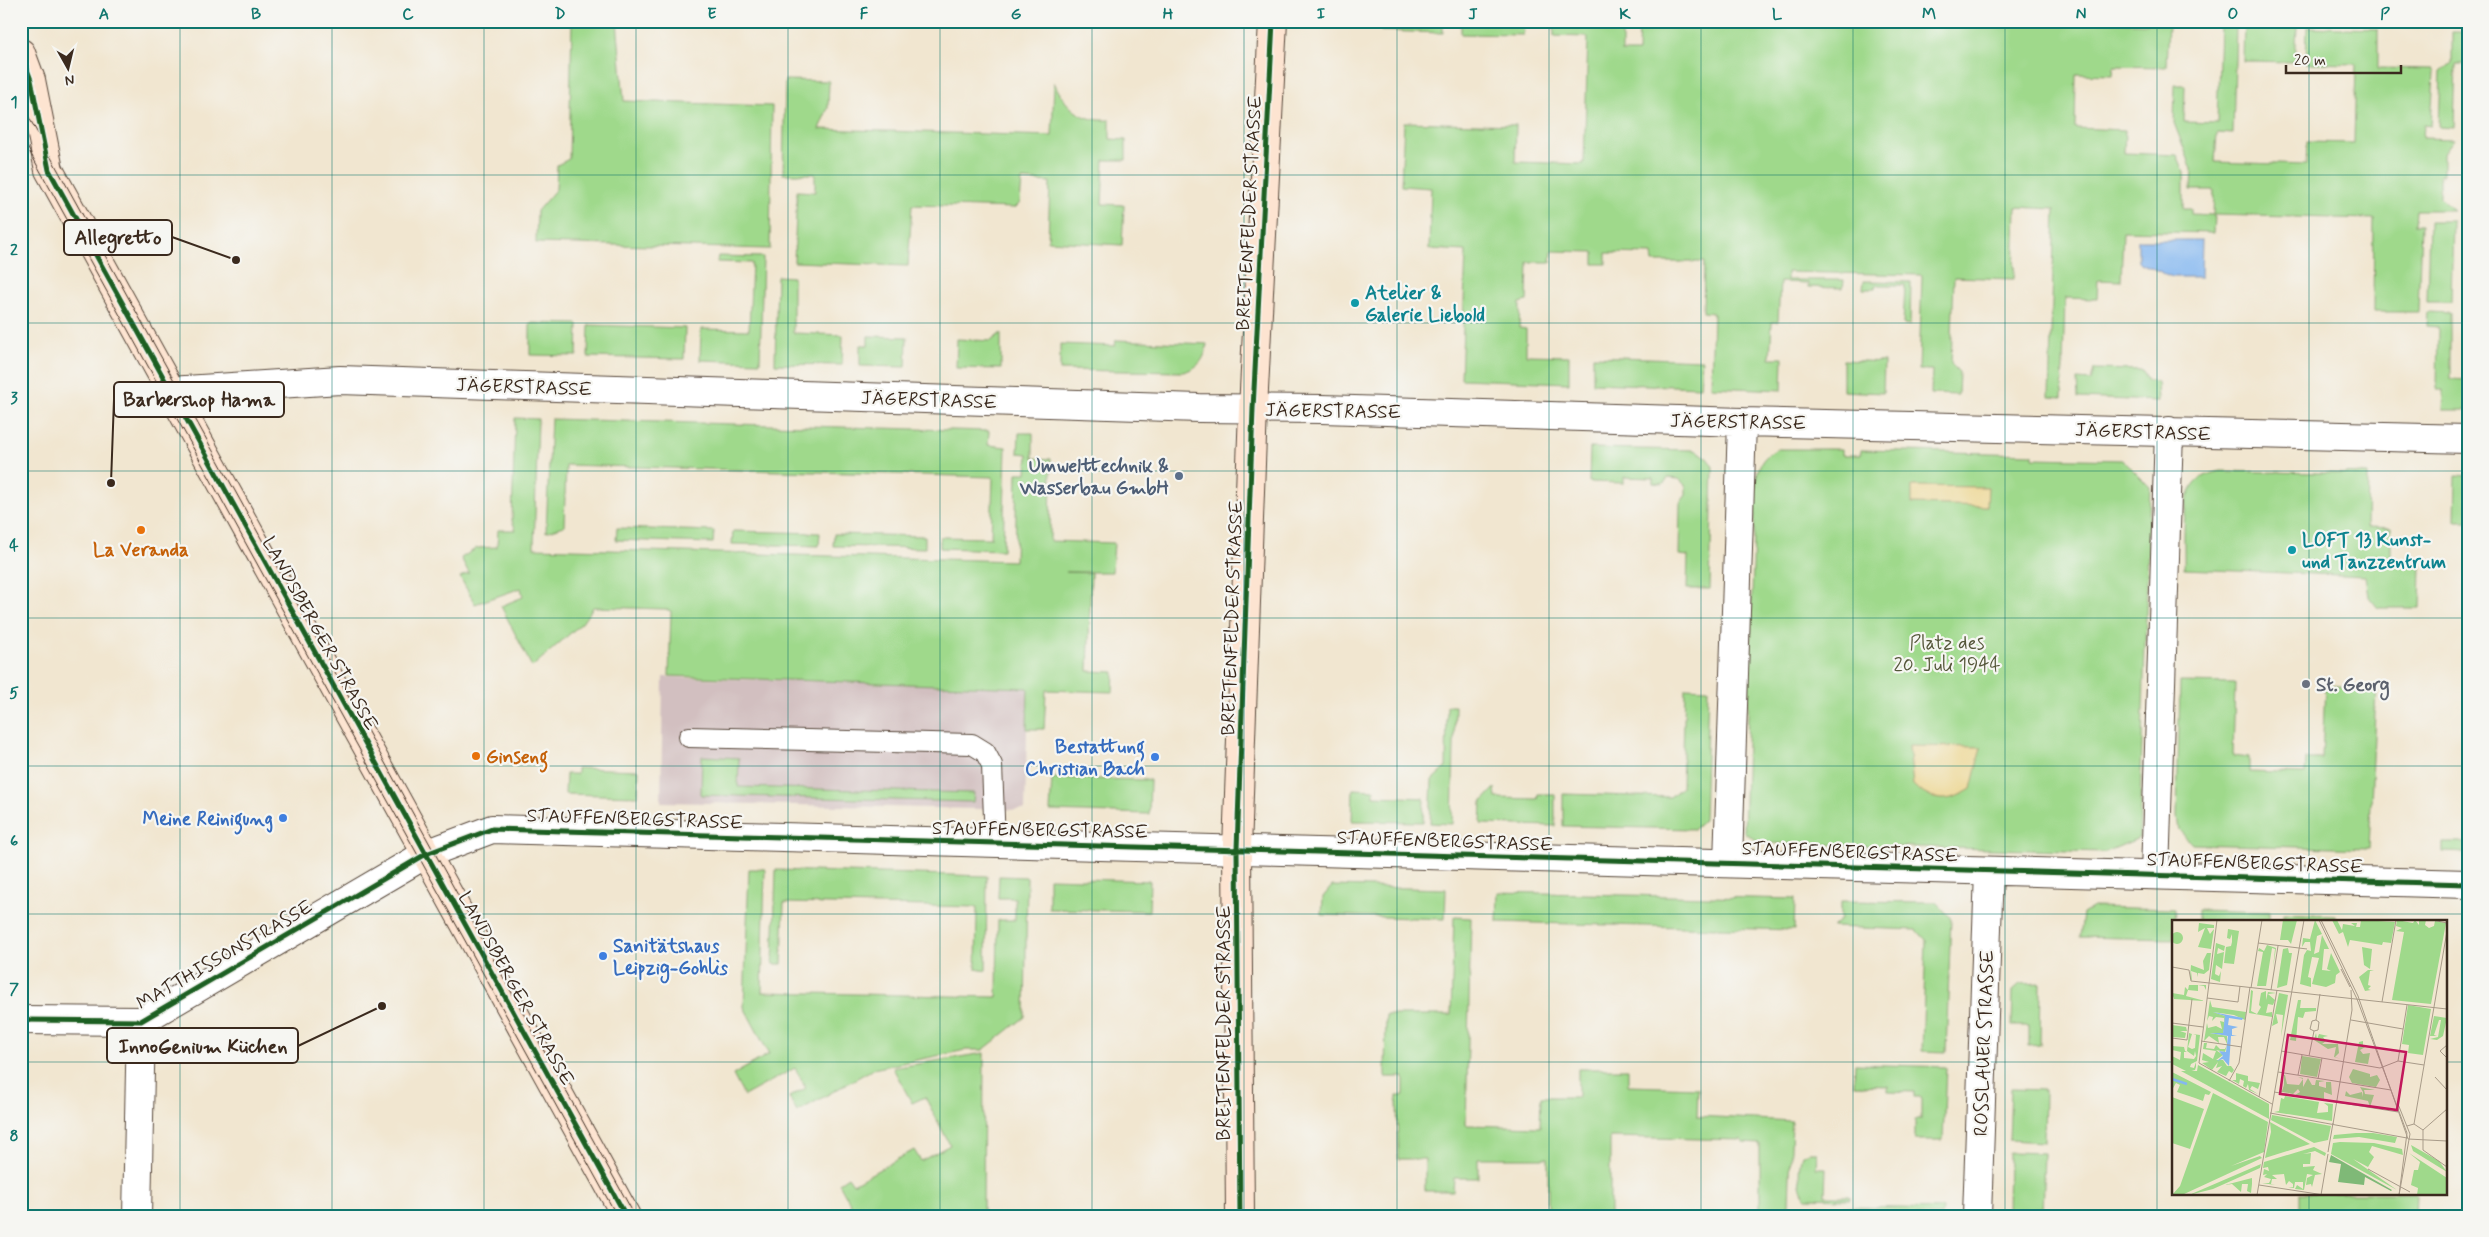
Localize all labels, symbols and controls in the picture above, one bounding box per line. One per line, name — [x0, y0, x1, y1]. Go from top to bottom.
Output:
text: A — [99, 4, 109, 25]
text: B — [251, 4, 261, 25]
text: C — [402, 4, 414, 25]
text: D — [554, 4, 566, 25]
text: E — [707, 4, 717, 25]
text: F — [860, 4, 869, 25]
text: G — [1011, 4, 1022, 25]
text: H — [1163, 4, 1174, 25]
text: I — [1317, 4, 1326, 25]
text: J — [1468, 4, 1478, 25]
text: K — [1619, 4, 1631, 25]
text: L — [1772, 4, 1783, 25]
text: M — [1922, 4, 1936, 25]
text: N — [2076, 4, 2086, 25]
text: O — [2228, 4, 2239, 25]
text: P — [2380, 4, 2390, 25]
north arrow — [42, 42, 92, 92]
scale bar — [2286, 42, 2402, 74]
text: 20 m — [2294, 51, 2326, 71]
text: N — [64, 70, 76, 89]
text: 1 — [10, 92, 18, 113]
street label: BREITENFELDER STRASSE — [1231, 95, 1268, 331]
callout: Allegretto — [64, 220, 172, 255]
text: Allegretto — [74, 225, 162, 254]
text: 2 — [10, 240, 18, 261]
place label: Atelier & Galerie Liebold — [1365, 281, 1485, 328]
marker: Atelier & Galerie Liebold — [1349, 297, 1361, 309]
street label: JÄGERSTRASSE — [455, 373, 592, 402]
callout: Barbershop Hama — [114, 382, 284, 417]
street label: JÄGERSTRASSE — [860, 386, 997, 415]
text: Barbershop Hama — [123, 387, 276, 414]
text: 3 — [10, 388, 18, 409]
street label: JÄGERSTRASSE — [1265, 398, 1401, 425]
street label: JÄGERSTRASSE — [1670, 409, 1806, 436]
street label: JÄGERSTRASSE — [2074, 418, 2211, 447]
place label: Umwelttechnik & Wasserbau GmbH — [1019, 454, 1169, 501]
marker: Umwelttechnik & Wasserbau GmbH — [1173, 470, 1185, 482]
street label: BREITENFELDER STRASSE — [1216, 500, 1249, 736]
marker: La Veranda — [135, 524, 147, 536]
place label: LOFT 13 Kunst- und Tanzzentrum — [2302, 528, 2446, 575]
street label: LANDSBERGER STRASSE — [256, 532, 383, 735]
text: 4 — [9, 535, 19, 556]
place label: La Veranda — [93, 538, 189, 563]
marker: LOFT 13 Kunst- und Tanzzentrum — [2286, 544, 2298, 556]
park label: Platz des 20. Juli 1944 — [1893, 631, 2001, 678]
place label: St. Georg — [2316, 673, 2390, 701]
marker: St. Georg — [2300, 678, 2312, 690]
text: 5 — [9, 683, 19, 704]
place label: Bestattung Christian Bach — [1025, 735, 1145, 782]
place label: Ginseng — [486, 745, 548, 773]
marker: Ginseng — [470, 750, 482, 762]
marker: Bestattung Christian Bach — [1149, 751, 1161, 763]
street label: STAUFFENBERGSTRASSE — [526, 803, 744, 836]
place label: Meine Reinigung — [142, 807, 273, 835]
marker: Meine Reinigung — [277, 812, 289, 824]
street label: STAUFFENBERGSTRASSE — [932, 816, 1148, 845]
street label: STAUFFENBERGSTRASSE — [1336, 825, 1554, 858]
text: 6 — [10, 831, 18, 852]
street label: STAUFFENBERGSTRASSE — [1741, 836, 1959, 869]
street label: STAUFFENBERGSTRASSE — [2146, 847, 2364, 880]
street label: LANDSBERGER STRASSE — [452, 887, 579, 1090]
street label: MATTHISSONSTRASSE — [132, 895, 318, 1016]
street label: BREITENFELDER STRASSE — [1212, 905, 1237, 1141]
inset map — [2172, 920, 2446, 1194]
place label: Sanitätshaus Leipzig-Gohlis — [613, 934, 729, 984]
street label: ROSSLAUER STRASSE — [1969, 949, 2000, 1137]
marker: Sanitätshaus Leipzig-Gohlis — [597, 950, 609, 962]
text: 7 — [9, 979, 19, 1000]
callout: InnoGenium Küchen — [107, 1028, 298, 1063]
text: InnoGenium Küchen — [118, 1034, 288, 1061]
text: 8 — [9, 1126, 19, 1147]

